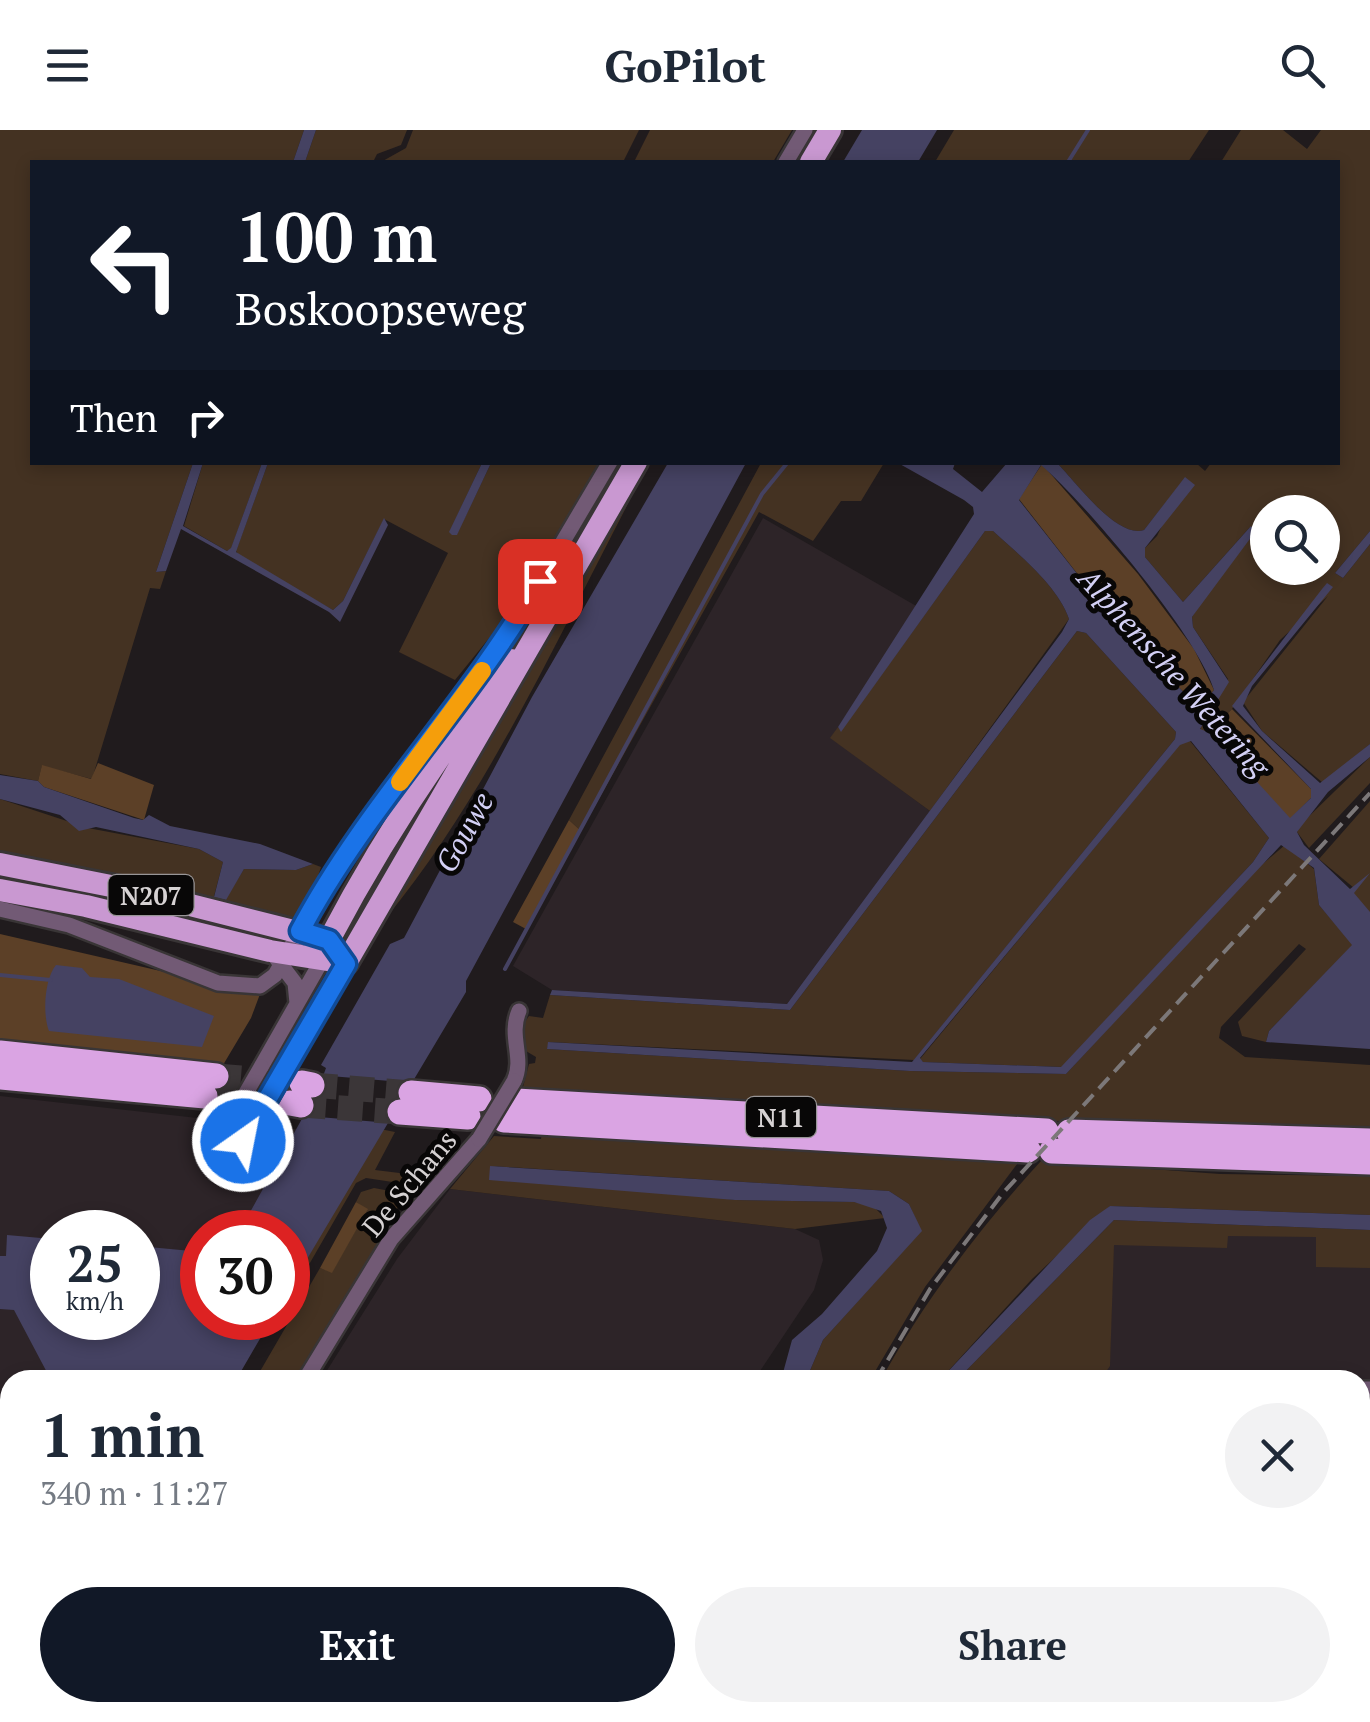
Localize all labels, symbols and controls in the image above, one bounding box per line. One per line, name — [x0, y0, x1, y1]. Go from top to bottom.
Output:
text: GoPilot — [604, 35, 766, 95]
icon: menu — [40, 38, 95, 93]
icon: search — [1275, 38, 1330, 93]
text: 100 m — [235, 189, 437, 282]
icon: left — [70, 200, 200, 330]
text: Boskoopseweg — [235, 278, 526, 338]
icon: right — [178, 390, 233, 445]
text: Then — [70, 393, 158, 443]
map controls — [1250, 495, 1340, 585]
button: search — [1250, 495, 1340, 585]
pin — [498, 539, 583, 624]
icon: arrive — [513, 554, 568, 609]
water label: Alphensche Wetering — [1068, 557, 1280, 787]
water label: Gouwe — [426, 784, 503, 879]
road number: N207 — [108, 875, 194, 915]
position arrow — [191, 1089, 295, 1193]
road number: N11 — [746, 1097, 816, 1137]
street label: De Schans — [354, 1122, 464, 1244]
speed limit sign: 30 — [180, 1210, 310, 1340]
text: 25 — [67, 1230, 123, 1296]
text: km/h — [66, 1284, 124, 1317]
text: 1 min — [40, 1395, 204, 1474]
button: close — [1225, 1403, 1330, 1508]
text: 340 m · 11:27 — [40, 1472, 228, 1514]
button: Exit — [40, 1587, 675, 1702]
button: Share — [695, 1587, 1330, 1702]

